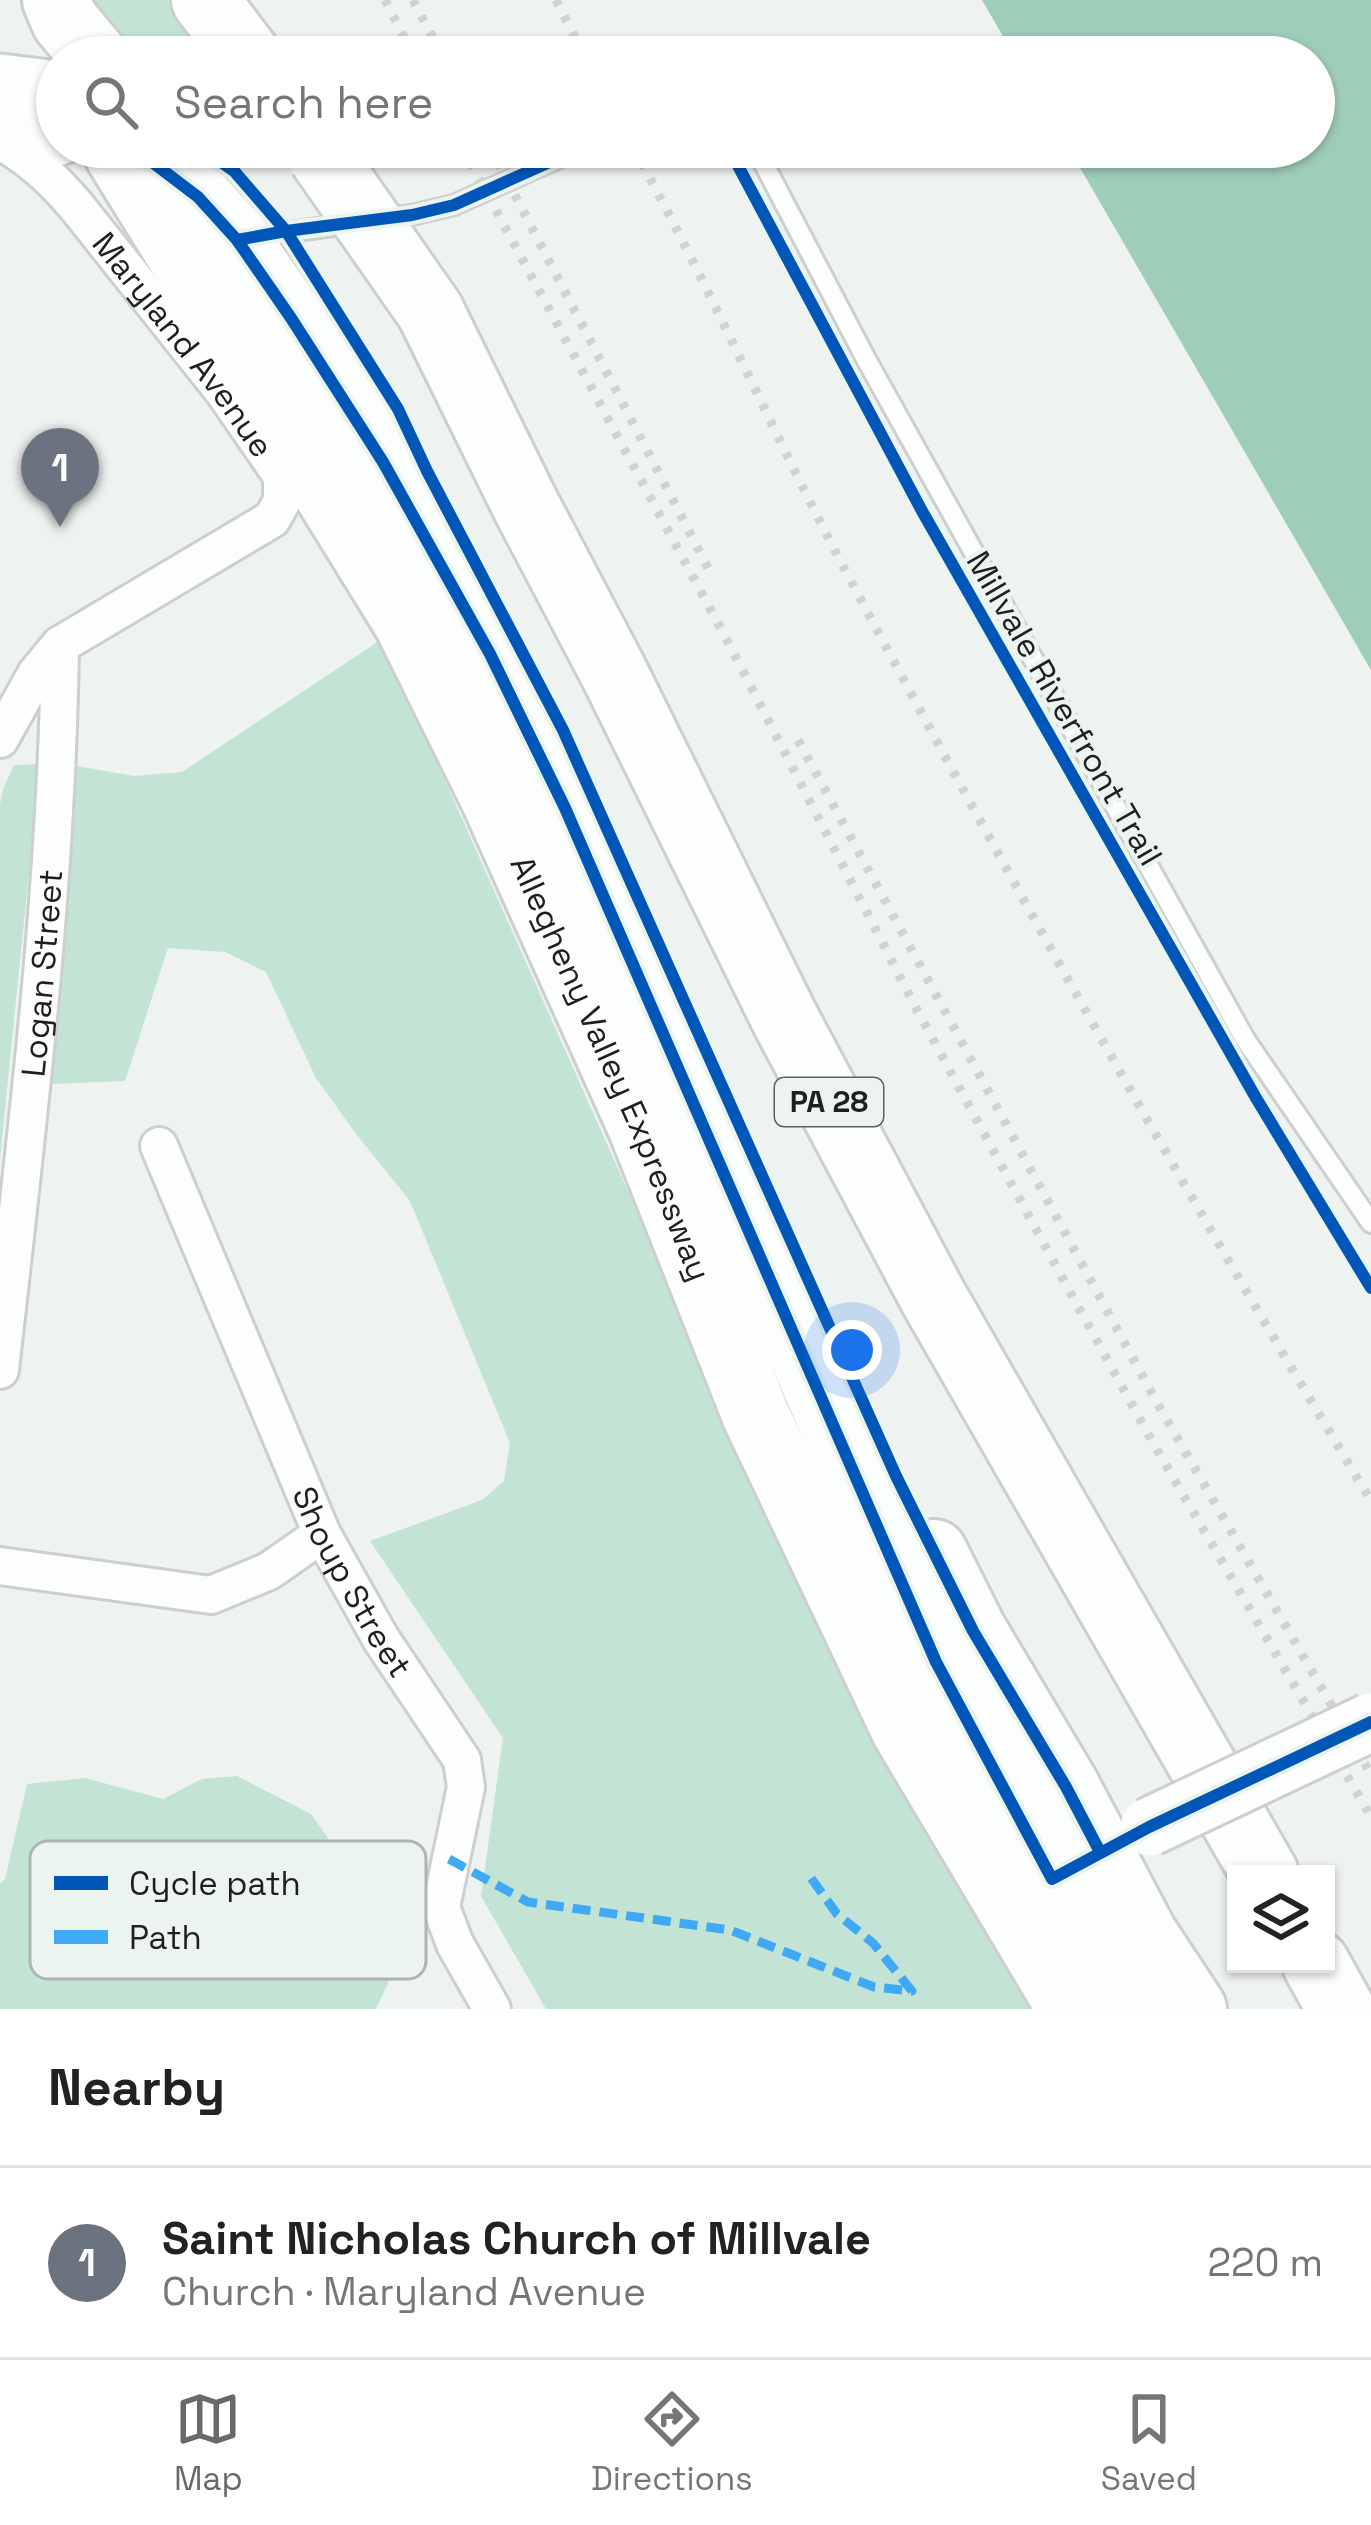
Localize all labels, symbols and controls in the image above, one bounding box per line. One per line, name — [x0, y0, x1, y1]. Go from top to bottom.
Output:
search box — [36, 36, 1335, 168]
icon: search — [78, 69, 144, 135]
text: Search here — [174, 74, 433, 131]
street label: Maryland Avenue — [83, 224, 283, 466]
pin: 1 — [21, 428, 99, 527]
street label: Millvale Riverfront Trail — [957, 544, 1171, 873]
street label: Allegheny Valley Expressway — [501, 849, 720, 1287]
street label: Logan Street — [12, 868, 72, 1079]
road number: PA 28 — [775, 1078, 883, 1126]
your location — [822, 1320, 882, 1380]
street label: Shoup Street — [282, 1480, 421, 1686]
legend — [30, 1841, 426, 1979]
text: Cycle path — [129, 1863, 301, 1905]
map controls — [1227, 1865, 1335, 1973]
button: layers — [1227, 1865, 1335, 1973]
text: Path — [129, 1917, 202, 1959]
text: Nearby — [48, 2055, 225, 2120]
text: Saint Nicholas Church of Millvale — [162, 2210, 871, 2267]
text: 1 — [78, 2238, 96, 2287]
text: 220 m — [1207, 2238, 1323, 2287]
text: Church · Maryland Avenue — [162, 2267, 646, 2316]
tab: Map — [174, 2386, 243, 2500]
tab: Directions — [591, 2386, 753, 2500]
tab: Saved — [1101, 2386, 1197, 2500]

